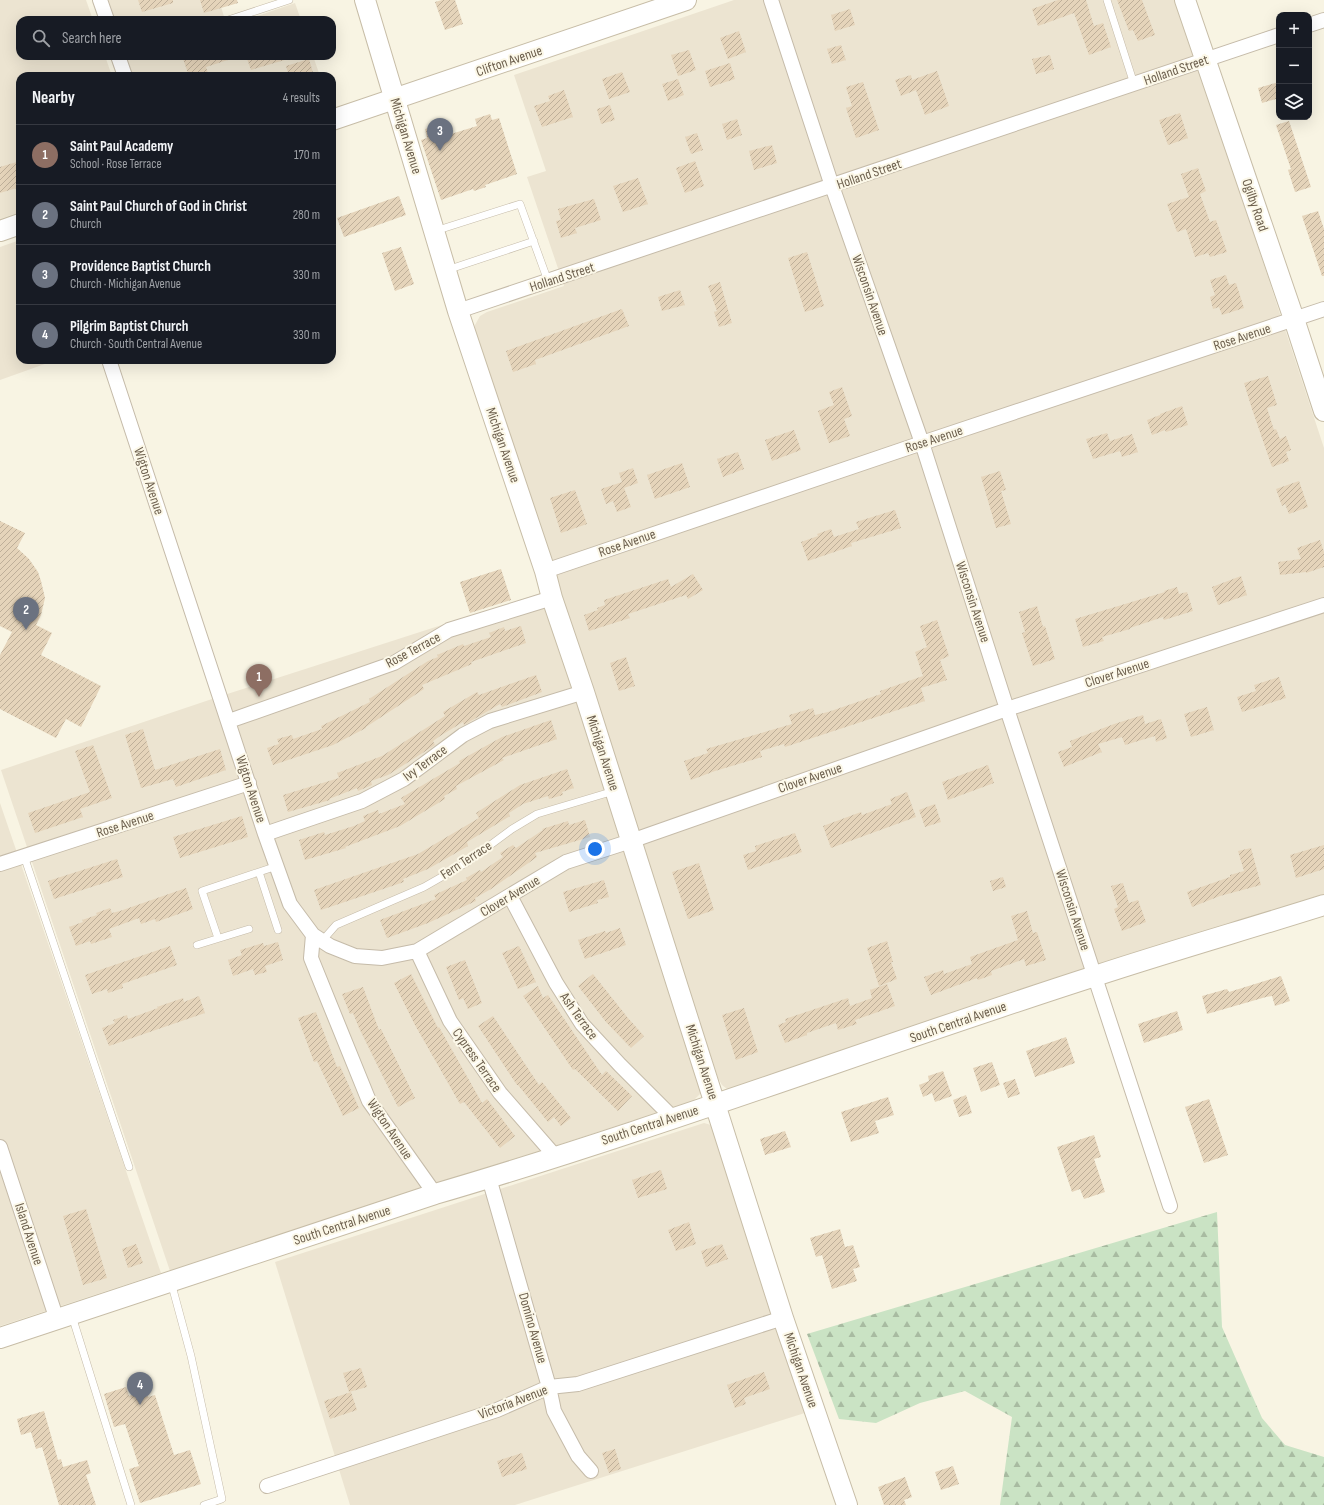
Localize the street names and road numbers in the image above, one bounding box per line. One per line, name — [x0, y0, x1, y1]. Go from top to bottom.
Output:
street label: Clifton Avenue — [474, 42, 544, 80]
street label: Holland Street — [1141, 51, 1211, 89]
street label: Michigan Avenue — [386, 96, 426, 176]
street label: Holland Street — [834, 155, 904, 193]
street label: Ogilby Road — [1238, 177, 1272, 234]
street label: Wisconsin Avenue — [848, 252, 892, 338]
street label: Holland Street — [527, 259, 597, 295]
street label: Rose Avenue — [1211, 320, 1273, 354]
street label: Michigan Avenue — [482, 405, 524, 485]
street label: Rose Avenue — [903, 422, 965, 456]
street label: Wigton Avenue — [130, 445, 168, 517]
street label: Rose Avenue — [596, 525, 658, 561]
street label: Wisconsin Avenue — [952, 559, 994, 645]
street label: Rose Terrace — [383, 628, 443, 672]
street label: Clover Avenue — [1083, 655, 1151, 691]
street label: Michigan Avenue — [583, 713, 623, 793]
street label: Ivy Terrace — [400, 741, 450, 785]
street label: Wigton Avenue — [232, 753, 270, 825]
street label: Clover Avenue — [776, 759, 844, 797]
street label: Rose Avenue — [94, 807, 156, 841]
street label: Fern Terrace — [437, 837, 495, 883]
street label: Wisconsin Avenue — [1052, 867, 1094, 953]
street label: Clover Avenue — [477, 872, 543, 920]
street label: Ash Terrace — [556, 988, 602, 1043]
street label: South Central Avenue — [907, 998, 1009, 1046]
street label: Michigan Avenue — [682, 1022, 722, 1102]
street label: Cypress Terrace — [449, 1025, 505, 1095]
street label: Wigton Avenue — [363, 1095, 417, 1163]
street label: South Central Avenue — [599, 1101, 701, 1149]
street label: Island Avenue — [11, 1201, 47, 1267]
street label: South Central Avenue — [291, 1201, 393, 1249]
street label: Domino Avenue — [515, 1291, 551, 1365]
street label: Michigan Avenue — [780, 1330, 822, 1410]
street label: Victoria Avenue — [476, 1381, 550, 1423]

